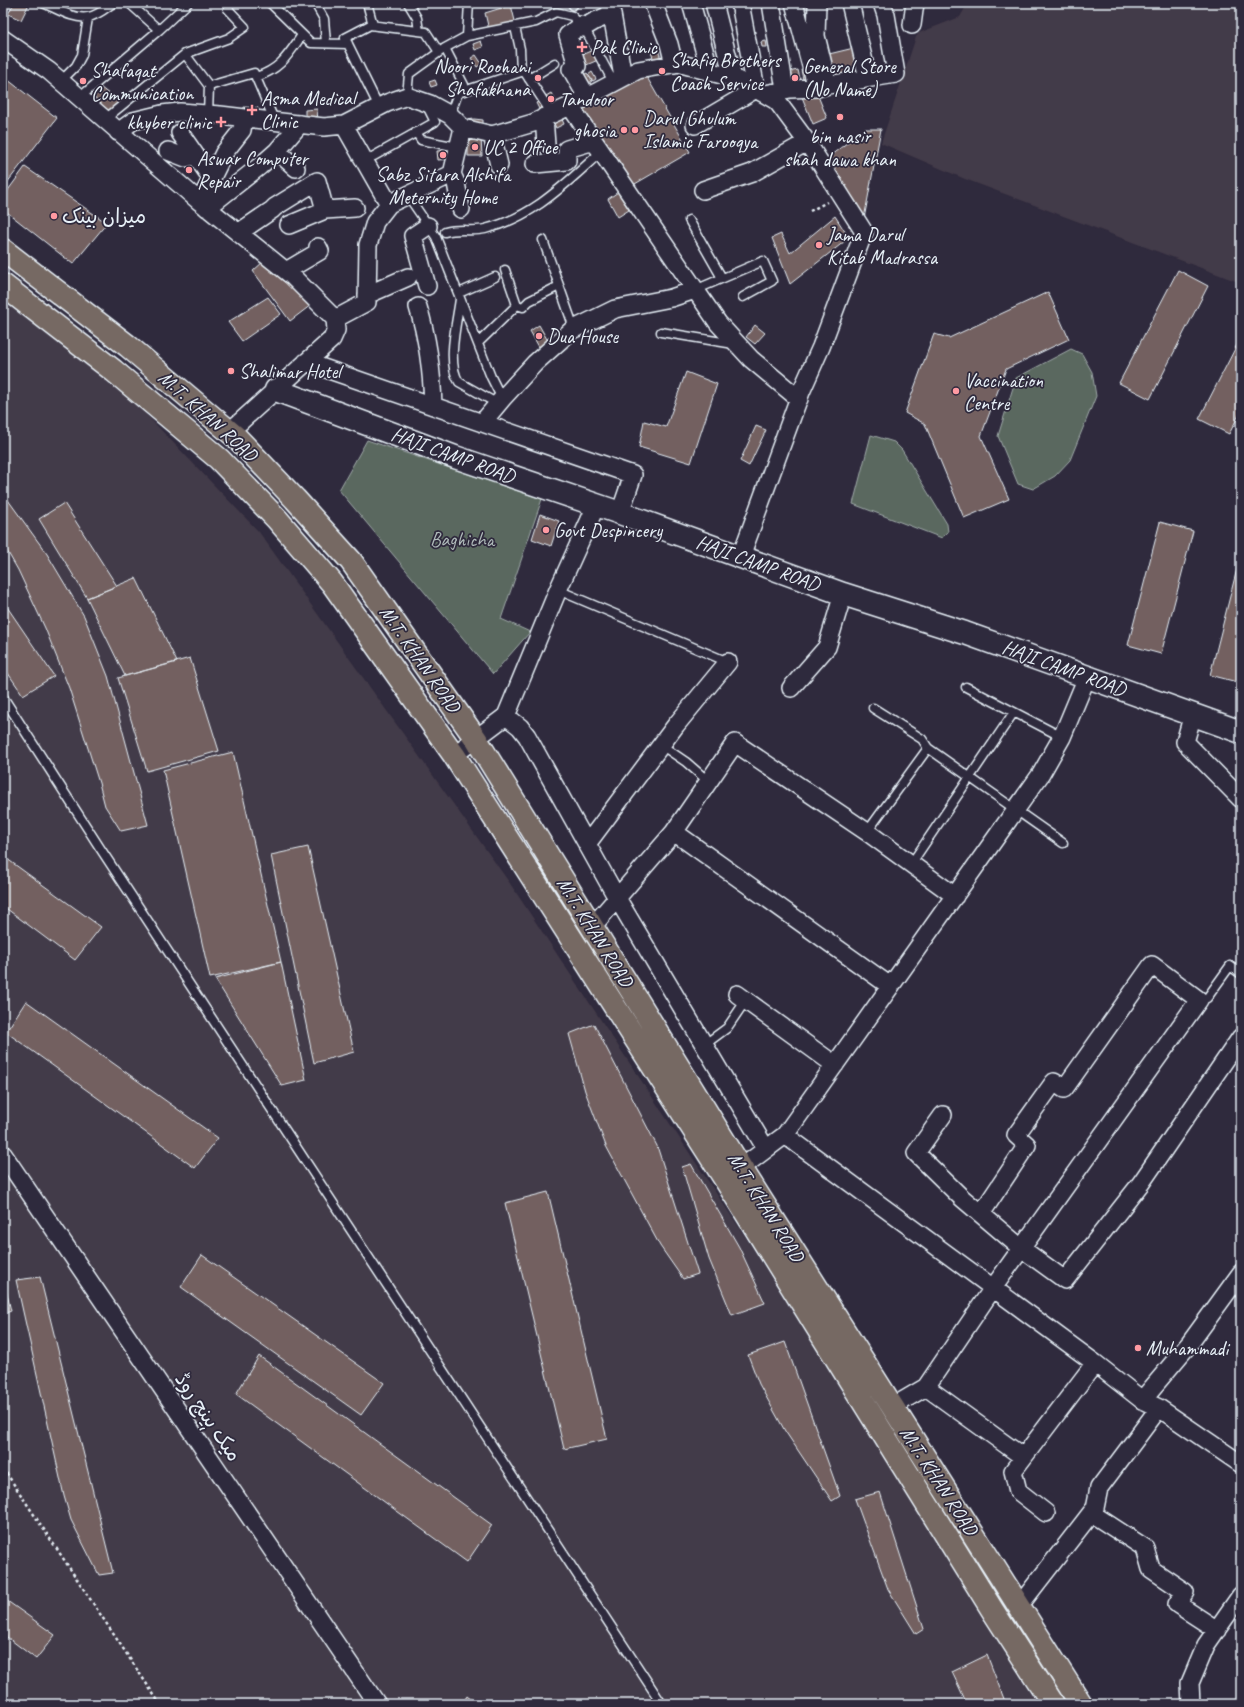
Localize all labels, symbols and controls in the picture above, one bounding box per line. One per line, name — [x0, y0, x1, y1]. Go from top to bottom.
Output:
place label: Pak Clinic — [591, 35, 658, 60]
marker: Pak Clinic — [576, 41, 588, 53]
place label: Shafiq Brothers Coach Service — [670, 48, 783, 96]
place label: Noori Roohani Shafakhana — [434, 54, 532, 102]
place label: General Store (No Name) — [803, 54, 897, 102]
place label: Shafaqat Communication — [91, 58, 194, 106]
marker: Shafiq Brothers Coach Service — [657, 66, 667, 76]
marker: Noori Roohani Shafakhana — [533, 73, 543, 83]
marker: General Store (No Name) — [790, 73, 800, 83]
marker: Shafaqat Communication — [78, 76, 88, 86]
place label: Asma Medical Clinic — [261, 86, 359, 134]
place label: Tandoor — [559, 87, 615, 112]
marker: Tandoor — [546, 94, 556, 104]
marker: Asma Medical Clinic — [246, 104, 258, 116]
place label: Darul Ghulum Islamic Farooqya — [643, 106, 759, 154]
place label: khyber clinic — [127, 110, 213, 135]
marker: bin nasir shah dawa khan — [835, 112, 845, 122]
marker: khyber clinic — [215, 116, 227, 128]
place label: ghosia — [574, 118, 618, 143]
place label: bin nasir shah dawa khan — [784, 124, 897, 172]
marker: ghosia — [619, 125, 629, 135]
marker: Darul Ghulum Islamic Farooqya — [630, 125, 640, 135]
place label: UC 2 Office — [483, 135, 559, 160]
marker: UC 2 Office — [470, 142, 480, 152]
place label: Aswar Computer Repair — [197, 146, 310, 194]
marker: Sabz Sitara Alshifa Meternity Home — [438, 150, 448, 160]
place label: Sabz Sitara Alshifa Meternity Home — [376, 162, 512, 210]
marker: Aswar Computer Repair — [184, 165, 194, 175]
place label: میزان بینک — [62, 204, 146, 229]
marker: میزان بینک — [49, 211, 59, 221]
place label: Jama Darul Kitab Madrassa — [826, 222, 939, 270]
marker: Jama Darul Kitab Madrassa — [814, 240, 824, 250]
place label: Dua House — [547, 324, 619, 349]
marker: Dua House — [534, 331, 544, 341]
place label: Shalimar Hotel — [239, 359, 344, 384]
street label: M.T. KHAN ROAD — [153, 365, 264, 468]
marker: Shalimar Hotel — [226, 366, 236, 376]
place label: Vaccination Centre — [964, 368, 1044, 416]
marker: Vaccination Centre — [951, 386, 961, 396]
street label: HAJI CAMP ROAD — [388, 421, 519, 489]
place label: Govt Despincery — [554, 518, 663, 543]
marker: Govt Despincery — [541, 525, 551, 535]
park label: Baghicha — [430, 527, 496, 552]
street label: HAJI CAMP ROAD — [693, 529, 824, 597]
street label: M.T. KHAN ROAD — [374, 601, 467, 718]
street label: HAJI CAMP ROAD — [999, 634, 1130, 702]
street label: M.T. KHAN ROAD — [551, 873, 639, 993]
street label: M.T. KHAN ROAD — [722, 1148, 810, 1268]
place label: Muhammadi — [1146, 1336, 1230, 1361]
marker: Muhammadi — [1133, 1343, 1143, 1353]
street label: میک ہینچ روڈ — [168, 1368, 247, 1467]
street label: M.T. KHAN ROAD — [895, 1422, 984, 1541]

